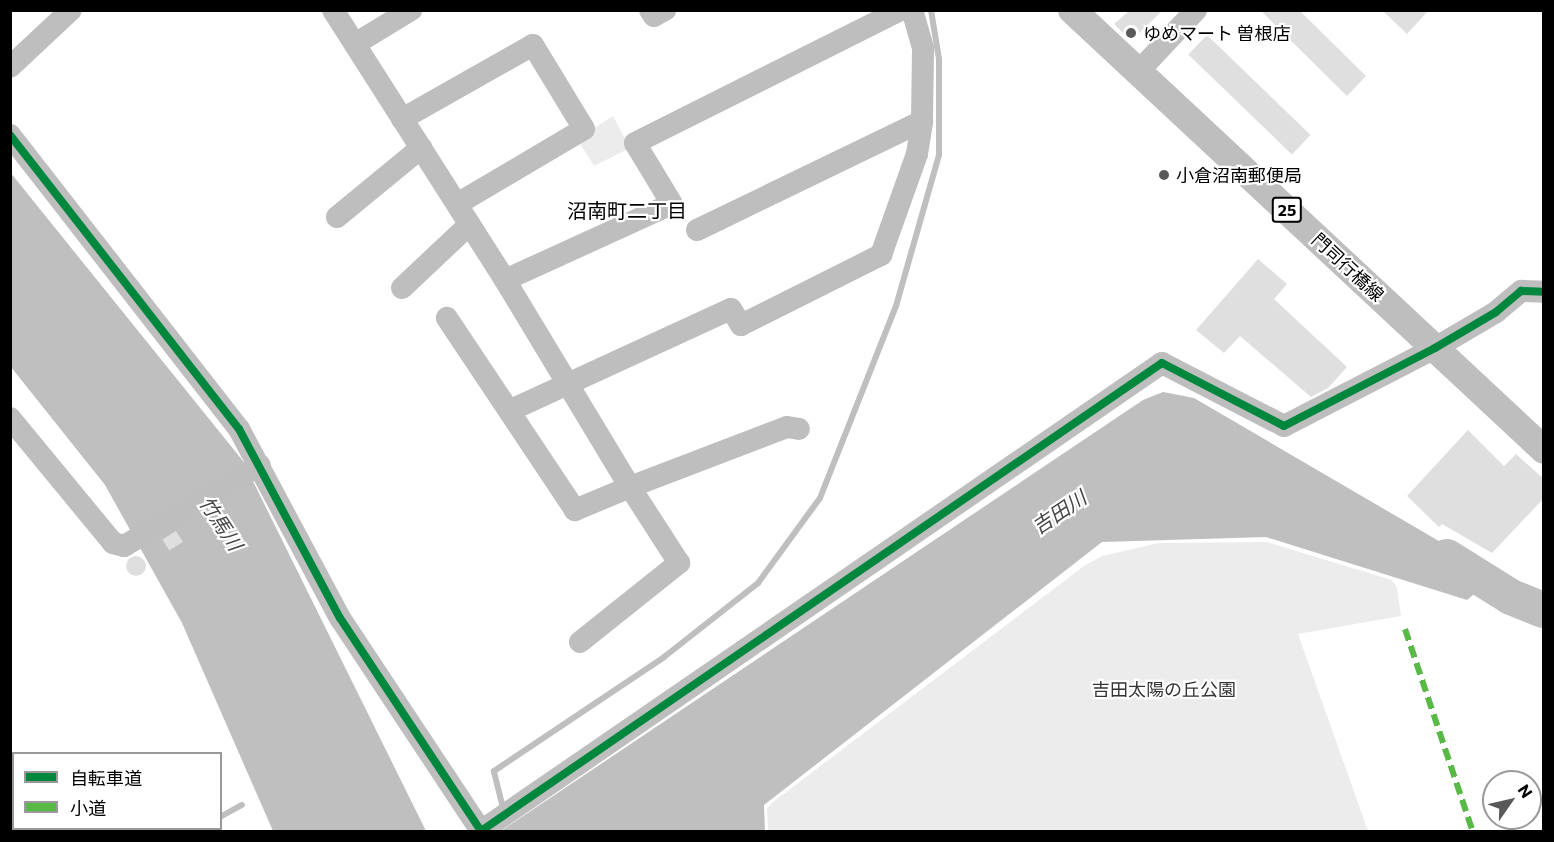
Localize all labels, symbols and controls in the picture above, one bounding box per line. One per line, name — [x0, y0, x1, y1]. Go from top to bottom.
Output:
place label: ゆめマート 曽根店 — [1143, 22, 1290, 44]
marker: ゆめマート 曽根店 — [1124, 26, 1138, 40]
place label: 小倉沼南郵便局 — [1176, 164, 1302, 186]
marker: 小倉沼南郵便局 — [1157, 168, 1171, 182]
road number: 25 — [1270, 197, 1304, 223]
district label: 沼南町二丁目 — [567, 198, 687, 222]
street label: 門司行橋線 — [1308, 228, 1388, 306]
water label: 吉田川 — [1027, 485, 1091, 539]
water label: 竹馬川 — [195, 491, 247, 555]
park label: 吉田太陽の丘公園 — [1092, 678, 1236, 700]
legend — [12, 752, 222, 830]
text: 自転車道 — [70, 767, 142, 789]
north arrow — [1482, 770, 1542, 830]
text: N — [1514, 780, 1537, 801]
text: 小道 — [70, 797, 106, 819]

